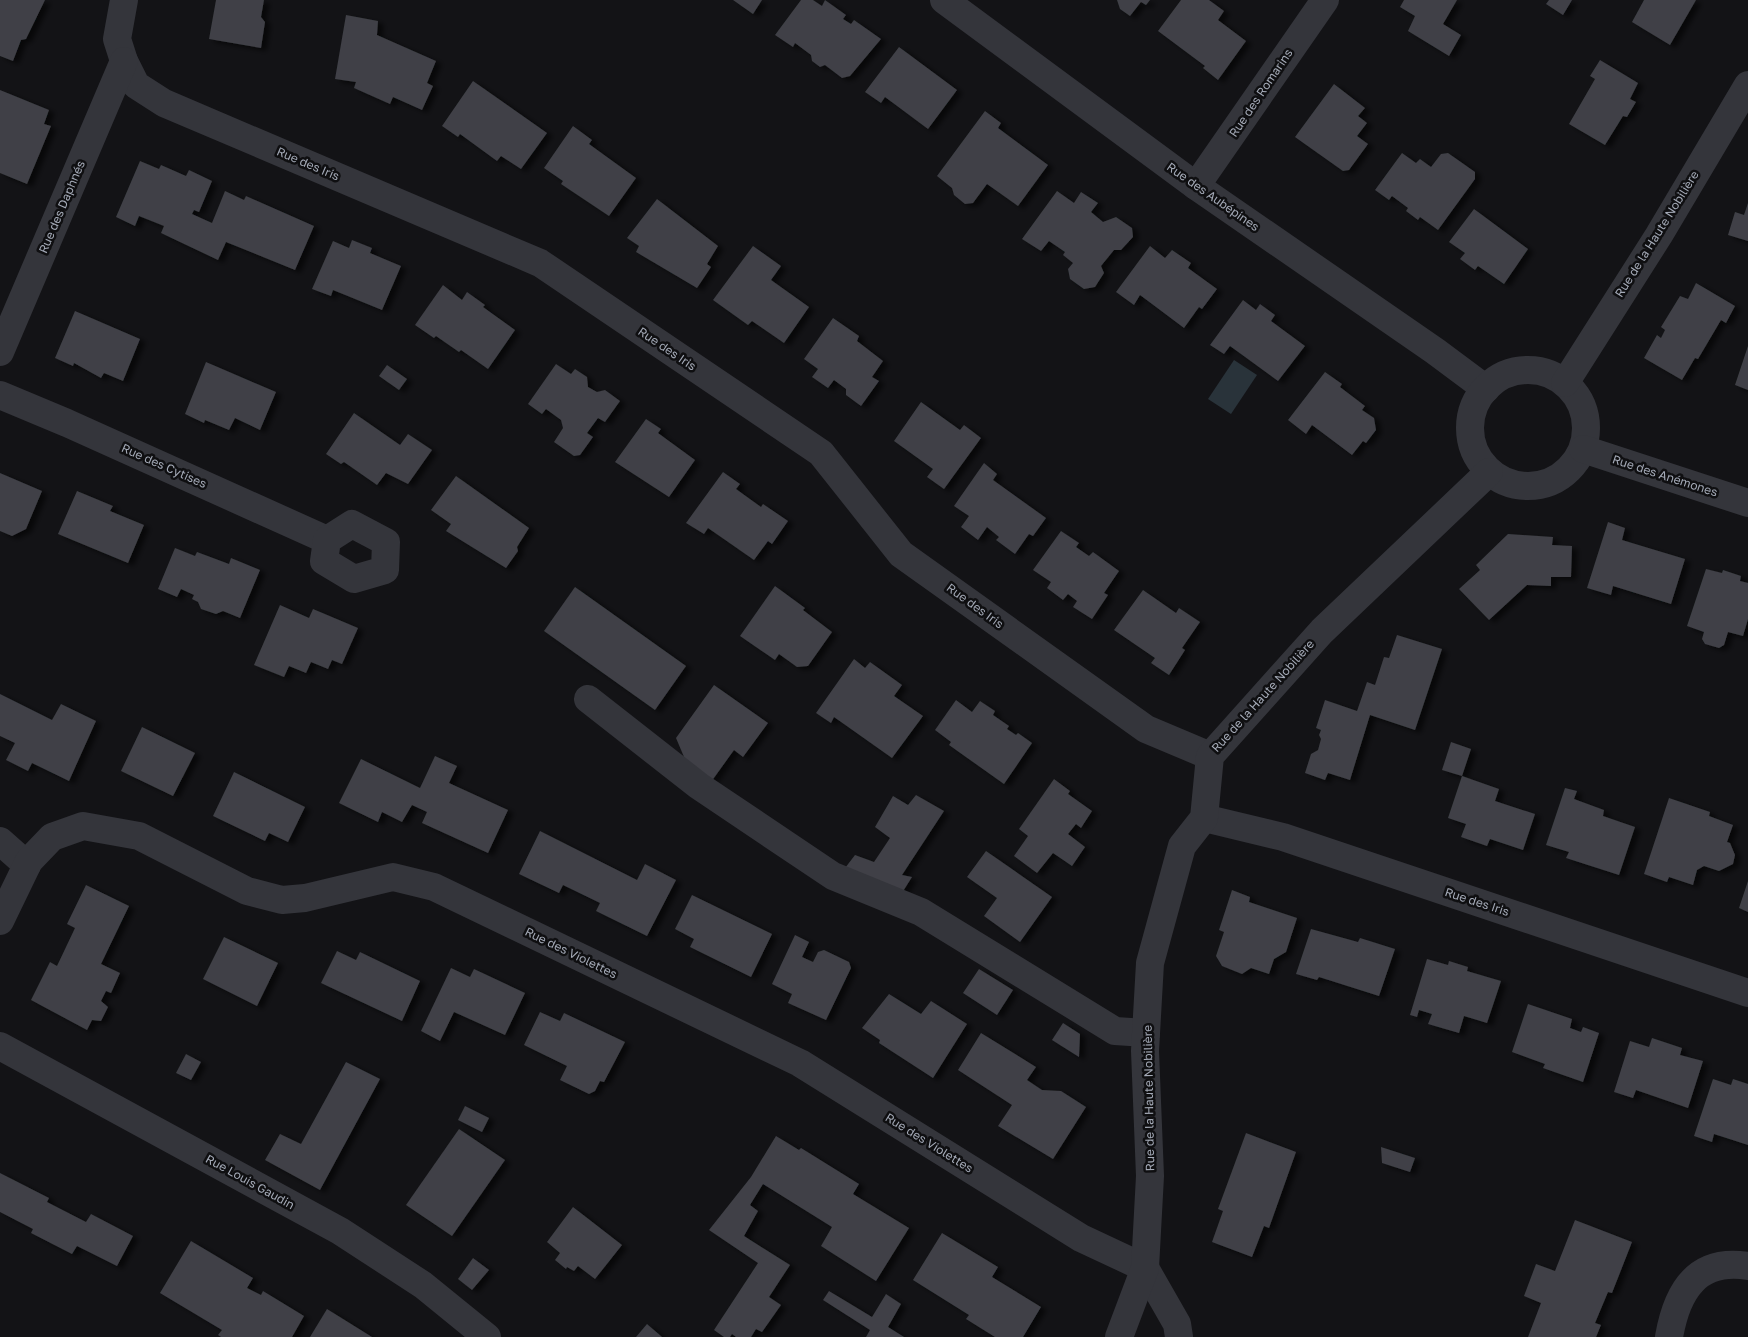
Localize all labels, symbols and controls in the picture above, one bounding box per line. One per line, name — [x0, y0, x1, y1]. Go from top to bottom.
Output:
street label: Rue des Romarins — [1226, 46, 1296, 140]
street label: Rue des Iris — [274, 144, 342, 184]
street label: Rue des Daphnés — [35, 158, 88, 256]
street label: Rue des Aubépines — [1164, 159, 1262, 234]
street label: Rue de la Haute Nobilière — [1611, 168, 1702, 300]
street label: Rue des Iris — [635, 324, 699, 374]
street label: Rue des Cytises — [119, 440, 209, 491]
street label: Rue des Anémones — [1611, 451, 1720, 500]
street label: Rue des Iris — [944, 580, 1007, 631]
street label: Rue de la Haute Nobilière — [1208, 636, 1317, 755]
street label: Rue des Iris — [1443, 884, 1511, 919]
street label: Rue des Violettes — [523, 924, 620, 981]
street label: Rue de la Haute Nobilière — [1140, 1025, 1157, 1171]
street label: Rue des Violettes — [883, 1110, 976, 1176]
street label: Rue Louis Gaudin — [203, 1151, 297, 1212]

